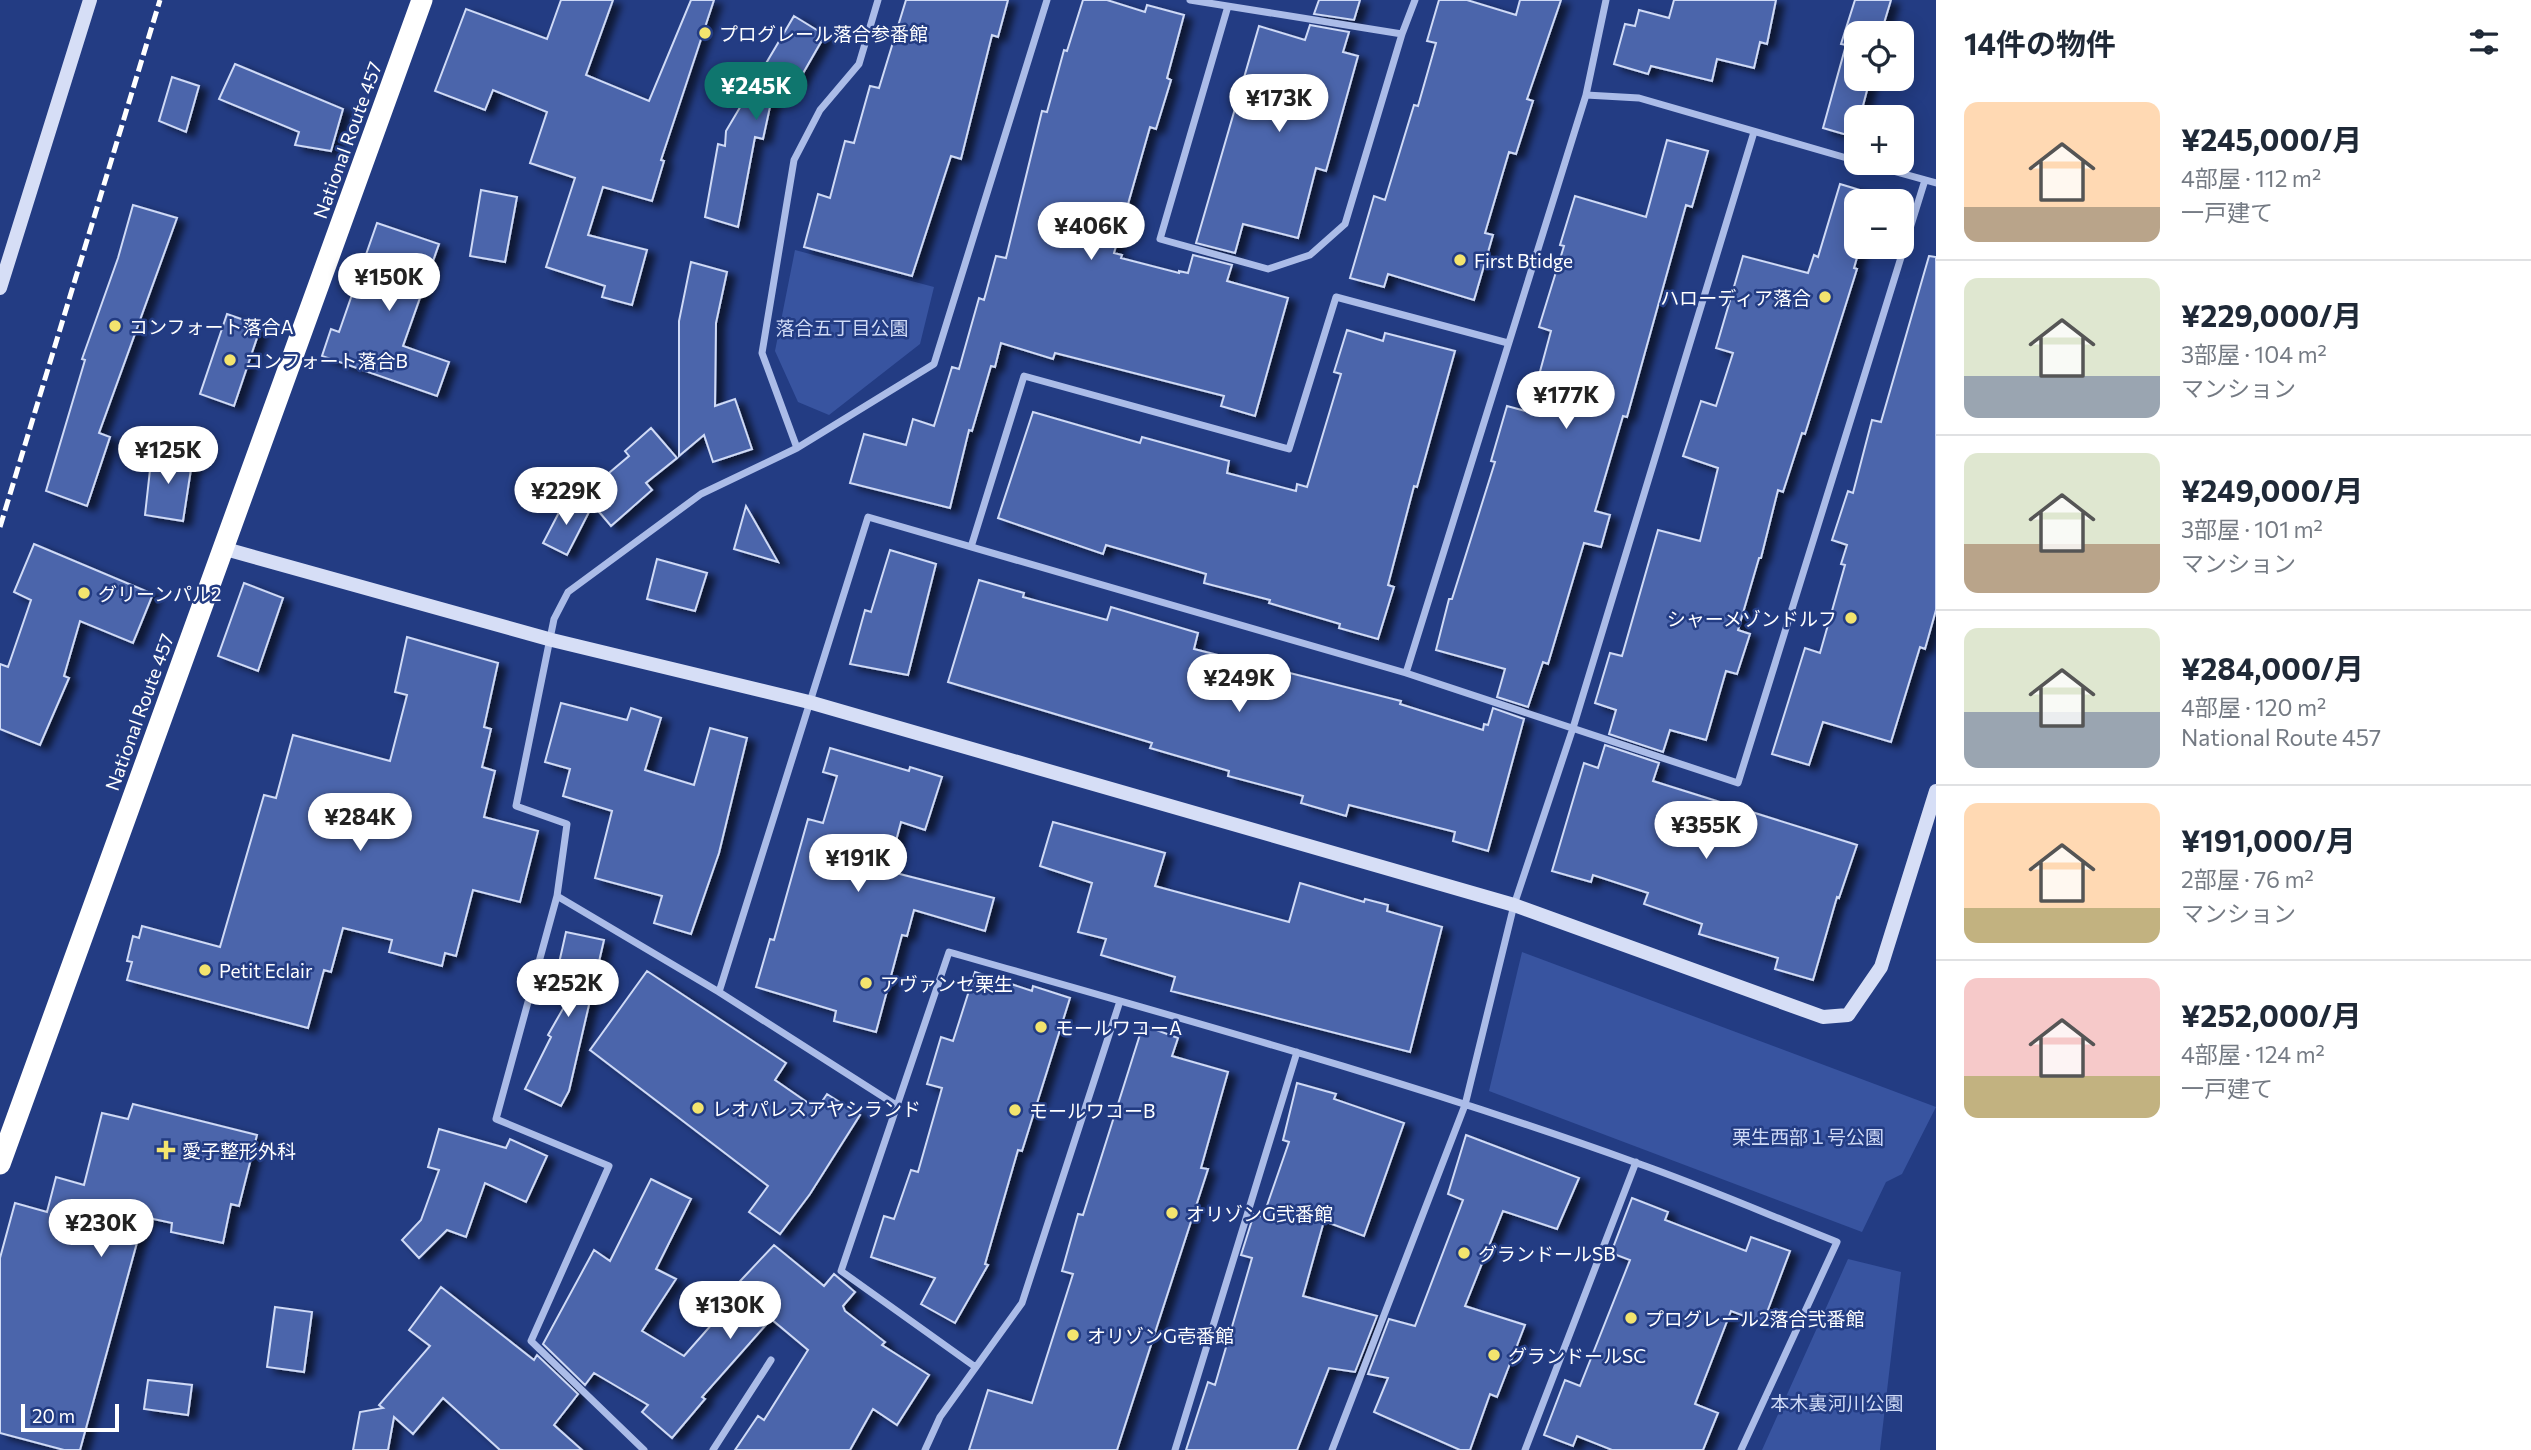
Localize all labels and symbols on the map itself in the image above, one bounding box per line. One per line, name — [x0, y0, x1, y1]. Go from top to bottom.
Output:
place label: プログレール落合参番館 — [719, 22, 928, 45]
marker: プログレール落合参番館 — [697, 25, 713, 41]
street label: National Route 457 — [308, 58, 386, 222]
pin: ¥245K — [707, 62, 805, 122]
pin: ¥173K — [1230, 74, 1328, 134]
pin: ¥406K — [1042, 202, 1140, 262]
place label: First Btidge — [1474, 249, 1573, 272]
marker: First Btidge — [1452, 252, 1468, 268]
pin: ¥150K — [340, 254, 438, 313]
place label: ハローディア落合 — [1660, 286, 1811, 309]
marker: ハローディア落合 — [1817, 289, 1833, 305]
place label: コンフォート落合A — [129, 315, 294, 338]
park label: 落合五丁目公園 — [775, 316, 909, 339]
marker: コンフォート落合A — [107, 318, 123, 334]
place label: コンフォート落合B — [244, 349, 408, 372]
marker: コンフォート落合B — [222, 352, 238, 368]
pin: ¥177K — [1517, 372, 1615, 431]
pin: ¥125K — [119, 426, 217, 486]
pin: ¥229K — [517, 468, 615, 527]
place label: グリーンパル2 — [98, 582, 222, 605]
marker: グリーンパル2 — [76, 585, 92, 601]
place label: シャーメゾンドルフ — [1667, 607, 1837, 630]
marker: シャーメゾンドルフ — [1843, 610, 1859, 626]
street label: National Route 457 — [100, 630, 178, 794]
pin: ¥249K — [1190, 654, 1288, 714]
pin: ¥284K — [311, 794, 409, 853]
pin: ¥355K — [1657, 802, 1755, 861]
pin: ¥191K — [809, 834, 907, 894]
place label: Petit Eclair — [219, 959, 313, 982]
pin: ¥252K — [519, 960, 617, 1019]
marker: Petit Eclair — [197, 962, 213, 978]
place label: アヴァンセ栗生 — [880, 972, 1013, 995]
marker: アヴァンセ栗生 — [858, 975, 874, 991]
place label: モールワコーA — [1055, 1016, 1182, 1039]
marker: モールワコーA — [1033, 1019, 1049, 1035]
place label: レオパレスアヤシランド — [712, 1097, 921, 1120]
place label: モールワコーB — [1029, 1099, 1155, 1122]
marker: レオパレスアヤシランド — [690, 1100, 706, 1116]
marker: モールワコーB — [1007, 1102, 1023, 1118]
park label: 栗生西部１号公園 — [1732, 1125, 1884, 1148]
place label: 愛子整形外科 — [182, 1139, 296, 1162]
marker: 愛子整形外科 — [156, 1140, 176, 1160]
pin: ¥230K — [52, 1200, 150, 1259]
place label: オリゾンG弐番館 — [1186, 1202, 1333, 1225]
marker: オリゾンG弐番館 — [1164, 1205, 1180, 1221]
place label: グランドールSB — [1478, 1242, 1615, 1265]
marker: グランドールSB — [1456, 1245, 1472, 1261]
pin: ¥130K — [681, 1282, 779, 1341]
place label: プログレール2落合弐番館 — [1645, 1307, 1865, 1330]
marker: プログレール2落合弐番館 — [1623, 1310, 1639, 1326]
place label: オリゾンG壱番館 — [1087, 1324, 1234, 1347]
marker: オリゾンG壱番館 — [1065, 1327, 1081, 1343]
place label: グランドールSC — [1508, 1344, 1646, 1367]
marker: グランドールSC — [1486, 1347, 1502, 1363]
park label: 本木裏河川公園 — [1770, 1391, 1904, 1414]
scale bar — [21, 1401, 119, 1433]

